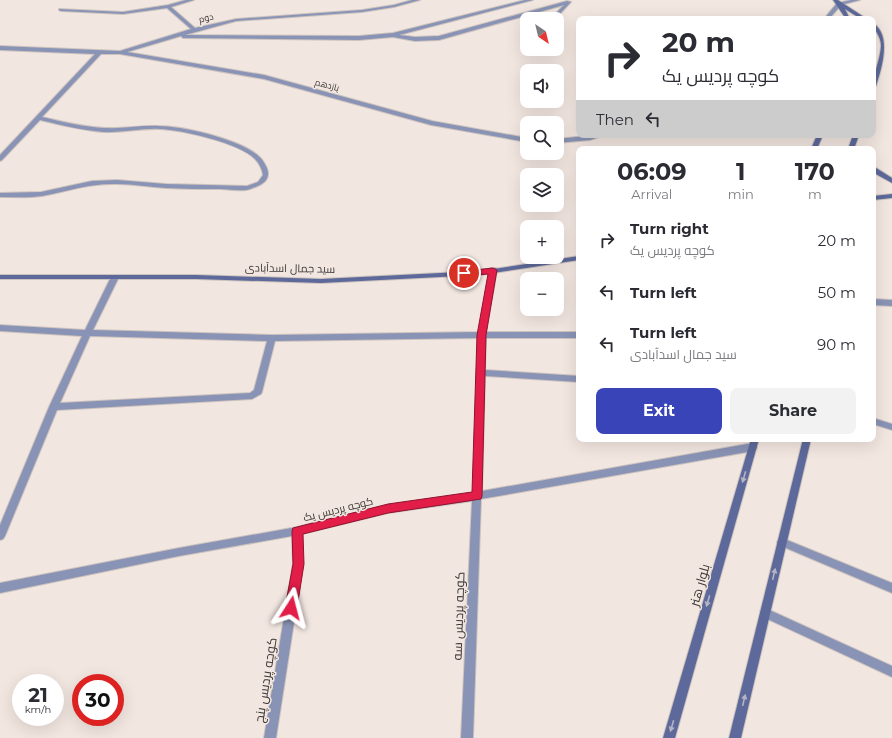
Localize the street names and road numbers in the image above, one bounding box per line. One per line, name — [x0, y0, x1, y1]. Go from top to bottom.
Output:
street label: دوم — [197, 10, 215, 26]
street label: یازدهم — [313, 76, 341, 94]
street label: سید جمال اسدآبادی — [245, 260, 335, 276]
street label: کوچه پردیس یک — [302, 494, 375, 524]
street label: بلوار هنر — [685, 562, 713, 609]
street label: کوچه پردیس سه — [448, 571, 470, 661]
street label: کوچه پردیس پنج — [250, 636, 282, 724]

